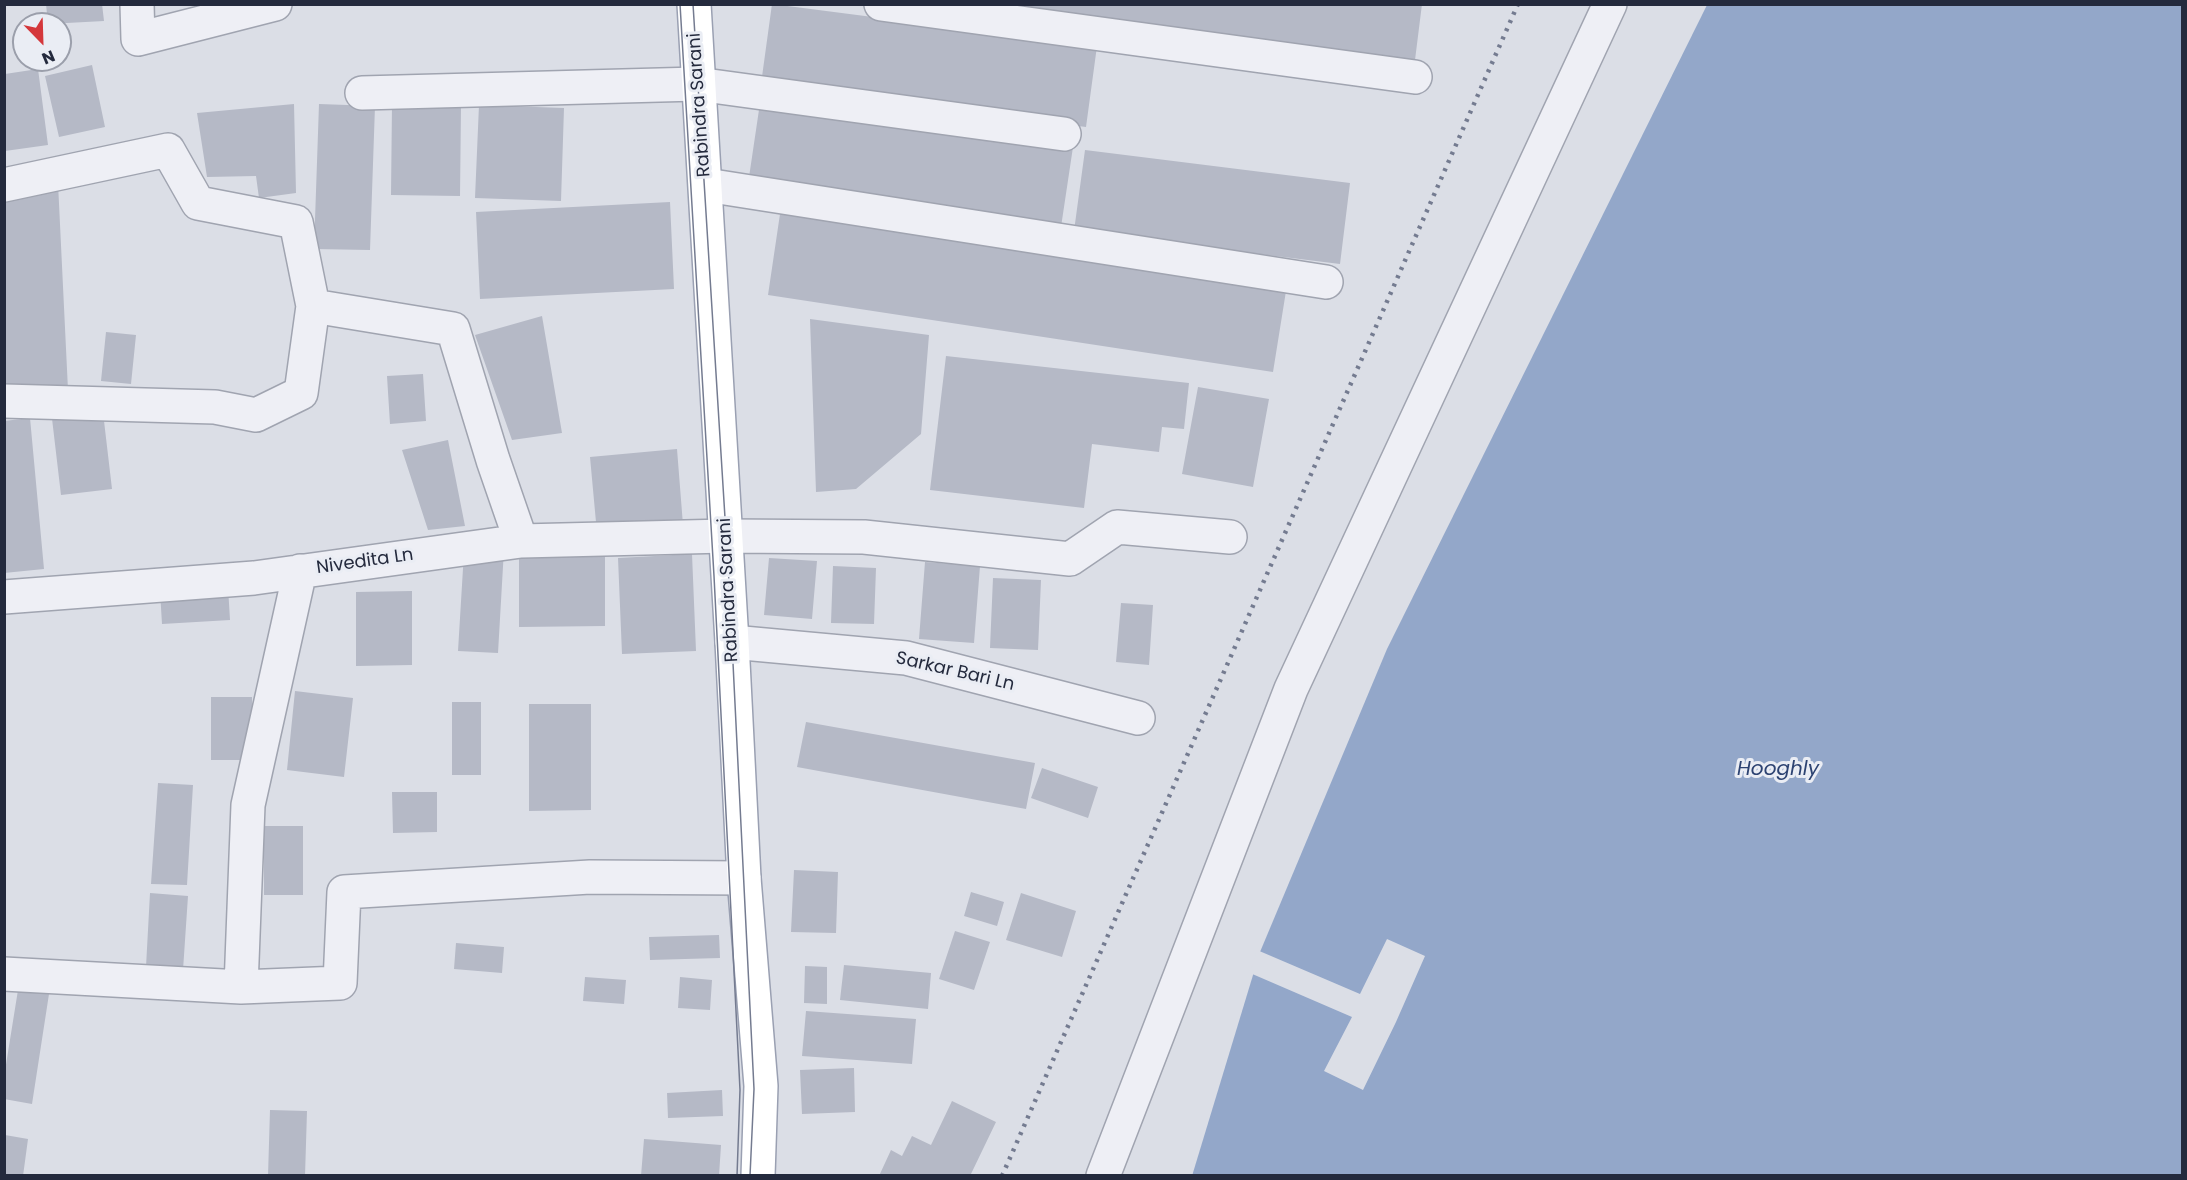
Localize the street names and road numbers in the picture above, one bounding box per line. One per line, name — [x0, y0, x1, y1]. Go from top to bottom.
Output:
street label: Rabindra Sarani — [684, 32, 716, 178]
street label: Rabindra Sarani — [714, 517, 744, 663]
street label: Nivedita Ln — [315, 545, 415, 579]
street label: Sarkar Bari Ln — [894, 648, 1016, 696]

